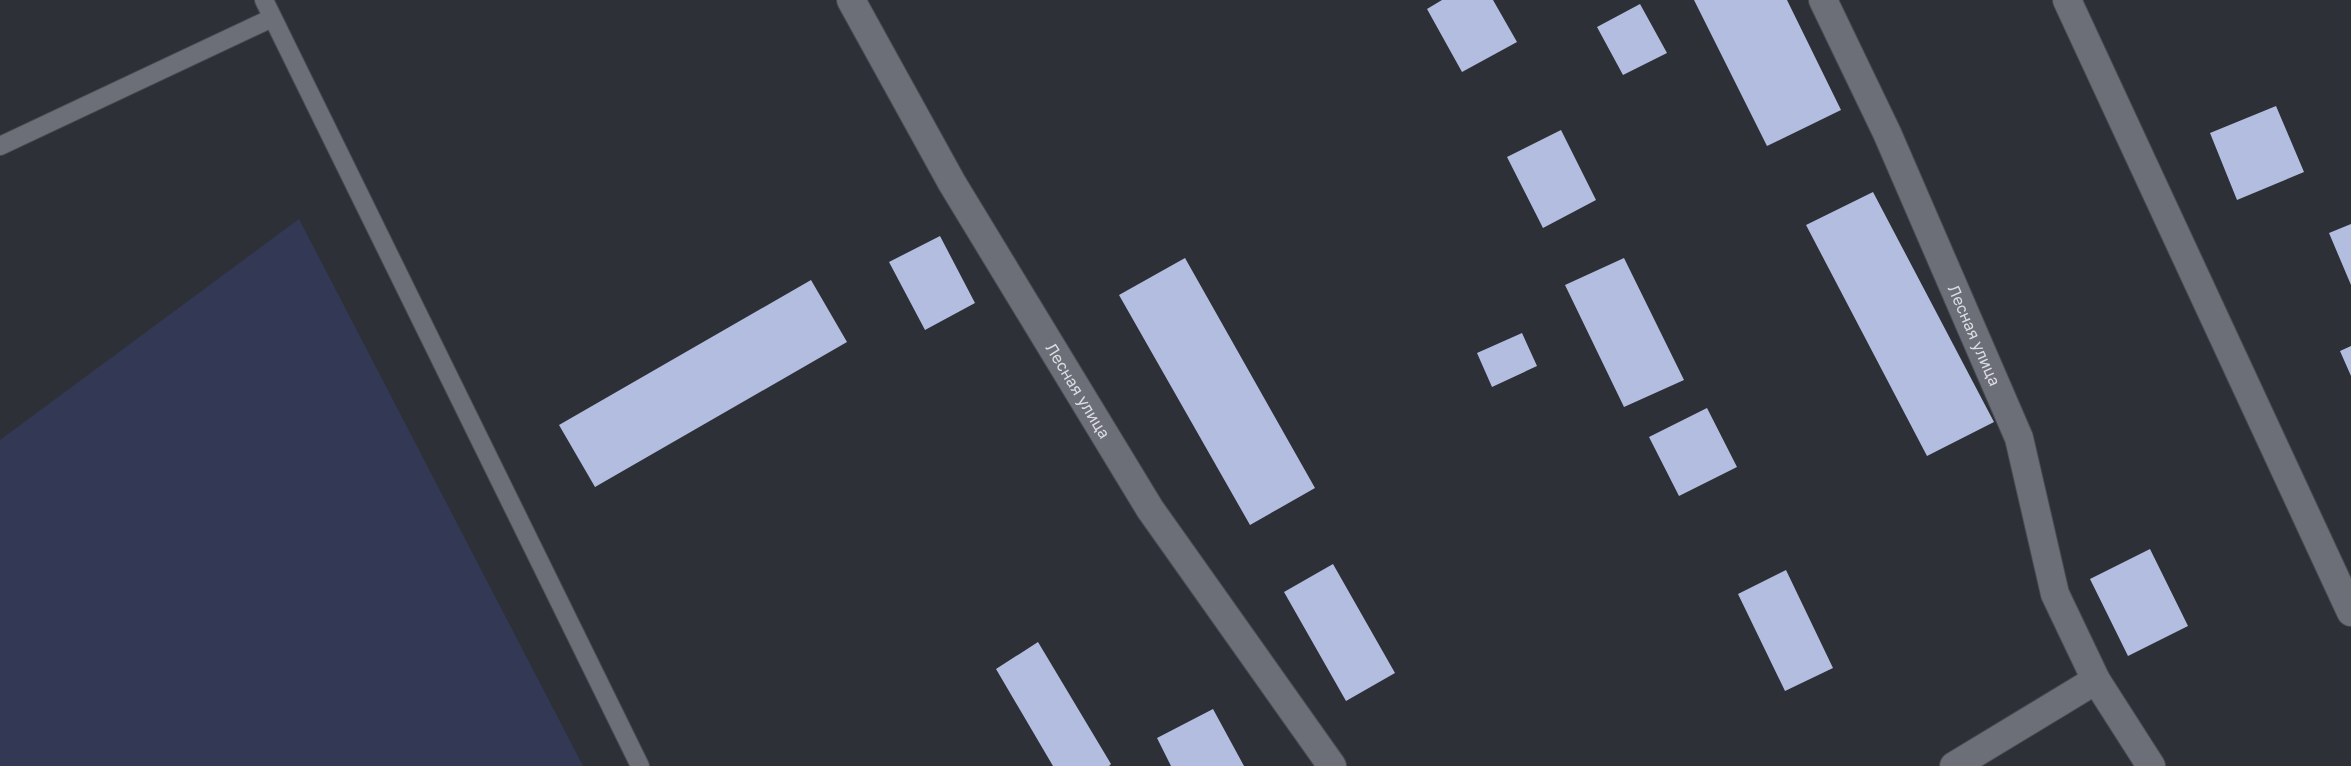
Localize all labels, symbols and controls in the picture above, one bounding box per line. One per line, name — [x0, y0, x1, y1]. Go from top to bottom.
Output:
street label: Лесная улица — [1944, 282, 2005, 389]
street label: Лесная улица — [1041, 339, 1115, 442]

